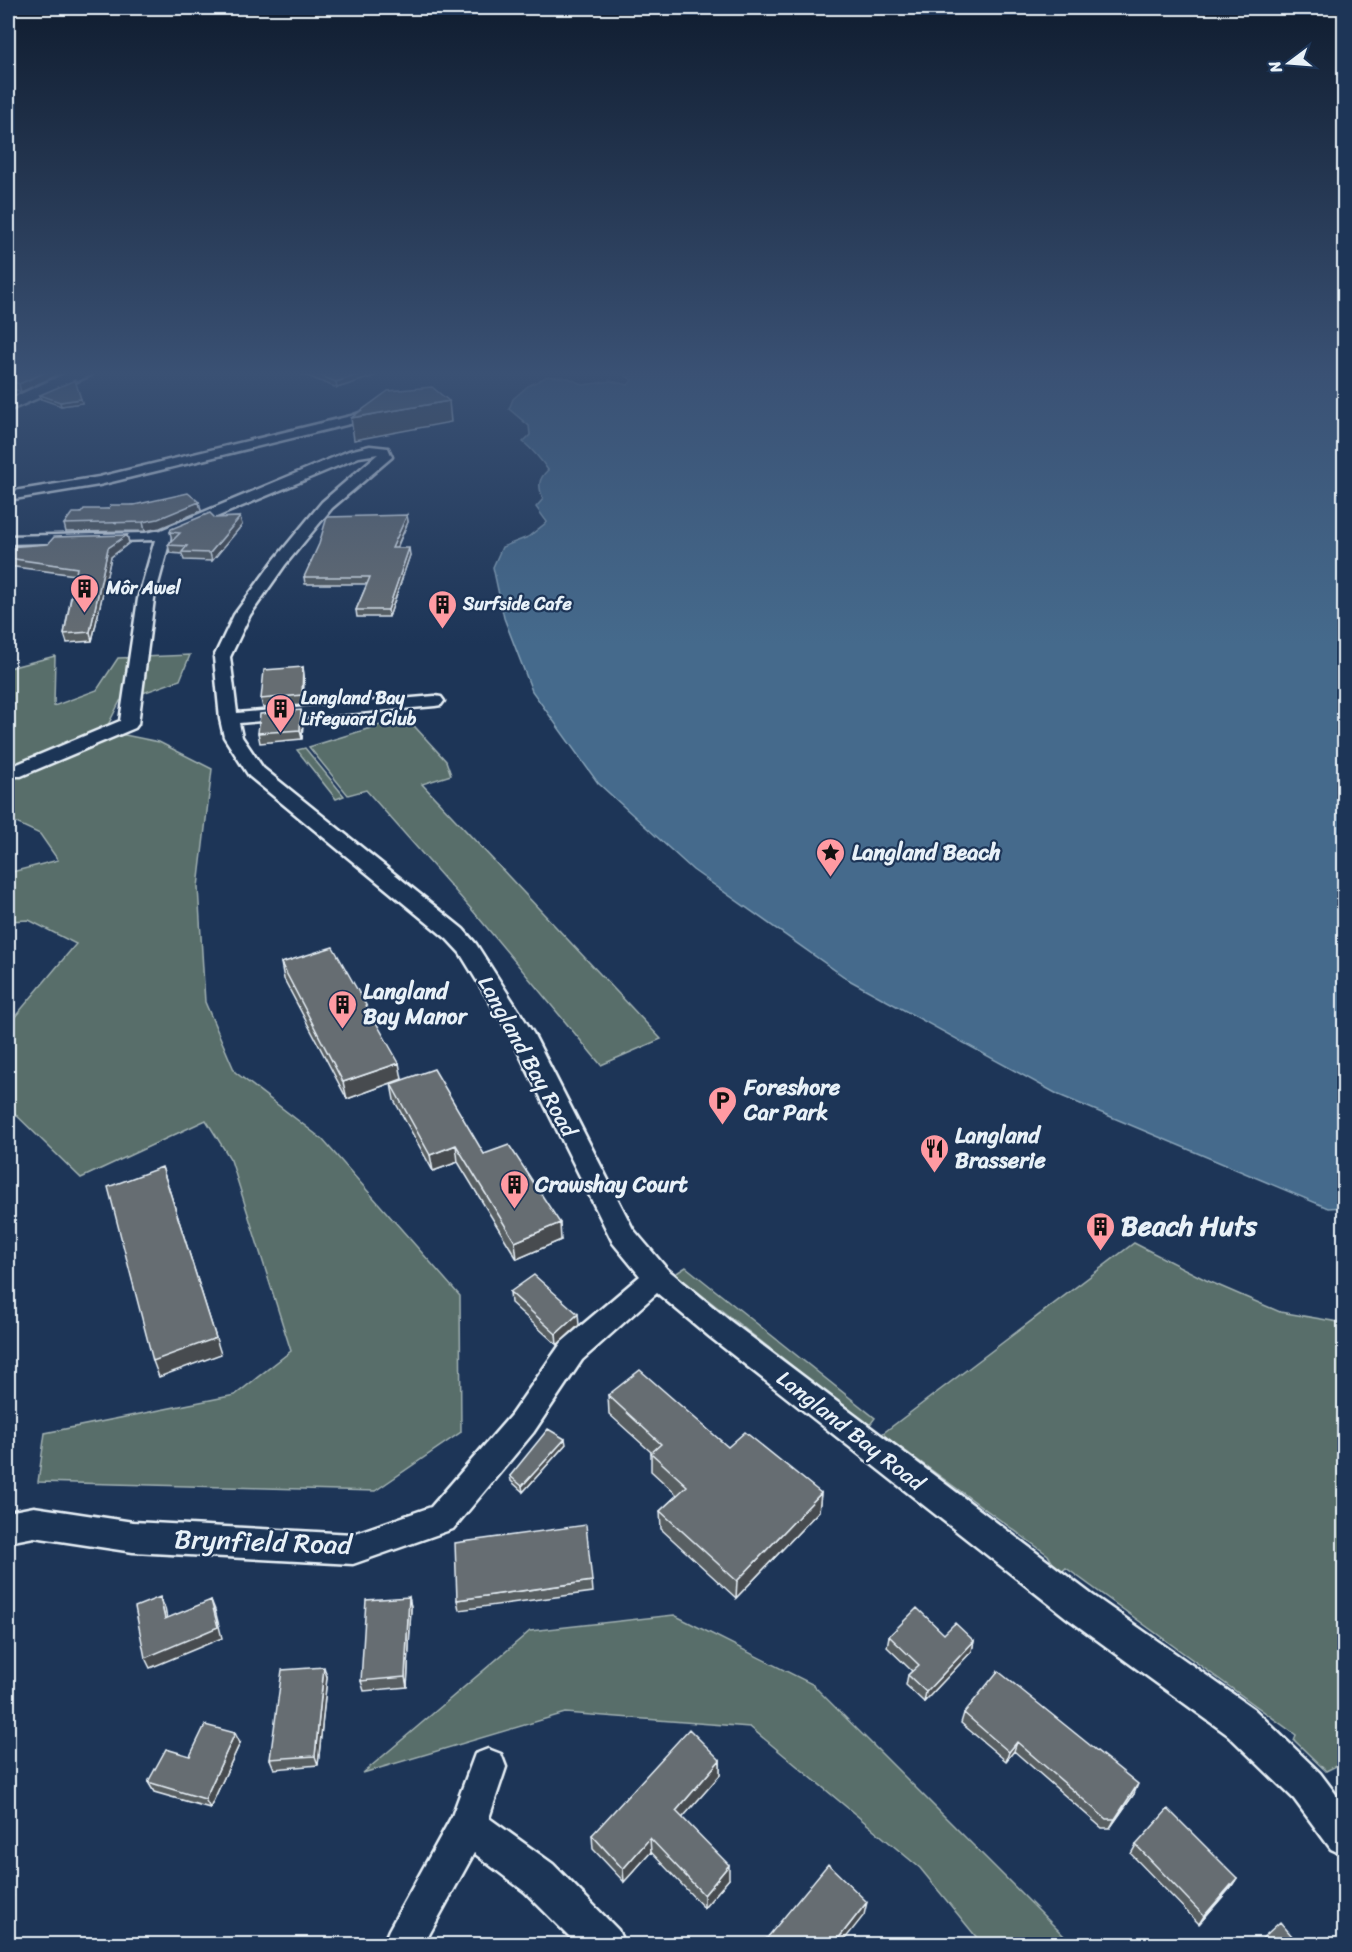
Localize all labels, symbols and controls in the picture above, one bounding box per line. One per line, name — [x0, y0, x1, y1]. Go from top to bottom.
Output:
north arrow — [1259, 33, 1319, 93]
text: N — [1259, 57, 1291, 77]
building icon: Môr Awel — [69, 572, 101, 614]
place label: Môr Awel — [105, 572, 181, 604]
building icon: Surfside Cafe — [426, 588, 458, 630]
place label: Surfside Cafe — [462, 588, 572, 620]
place label: Langland Bay Lifeguard Club — [301, 682, 417, 735]
building icon: Langland Bay Lifeguard Club — [264, 692, 296, 734]
place label: Langland Beach — [852, 833, 1001, 872]
place icon: Langland Beach — [815, 836, 847, 878]
street label: Langland Bay Road — [467, 968, 589, 1146]
place label: Langland Bay Manor — [363, 972, 469, 1036]
building icon: Langland Bay Manor — [326, 988, 358, 1030]
place label: Foreshore Car Park — [743, 1068, 841, 1132]
parking icon: Foreshore Car Park — [707, 1084, 739, 1126]
place label: Langland Brasserie — [955, 1116, 1046, 1180]
restaurant icon: Langland Brasserie — [918, 1132, 950, 1174]
place label: Crawshay Court — [534, 1165, 688, 1204]
building icon: Crawshay Court — [498, 1168, 530, 1210]
place label: Beach Huts — [1121, 1202, 1258, 1250]
building icon: Beach Huts — [1084, 1210, 1116, 1252]
street label: Langland Bay Road — [768, 1360, 935, 1502]
street label: Brynfield Road — [173, 1515, 354, 1569]

